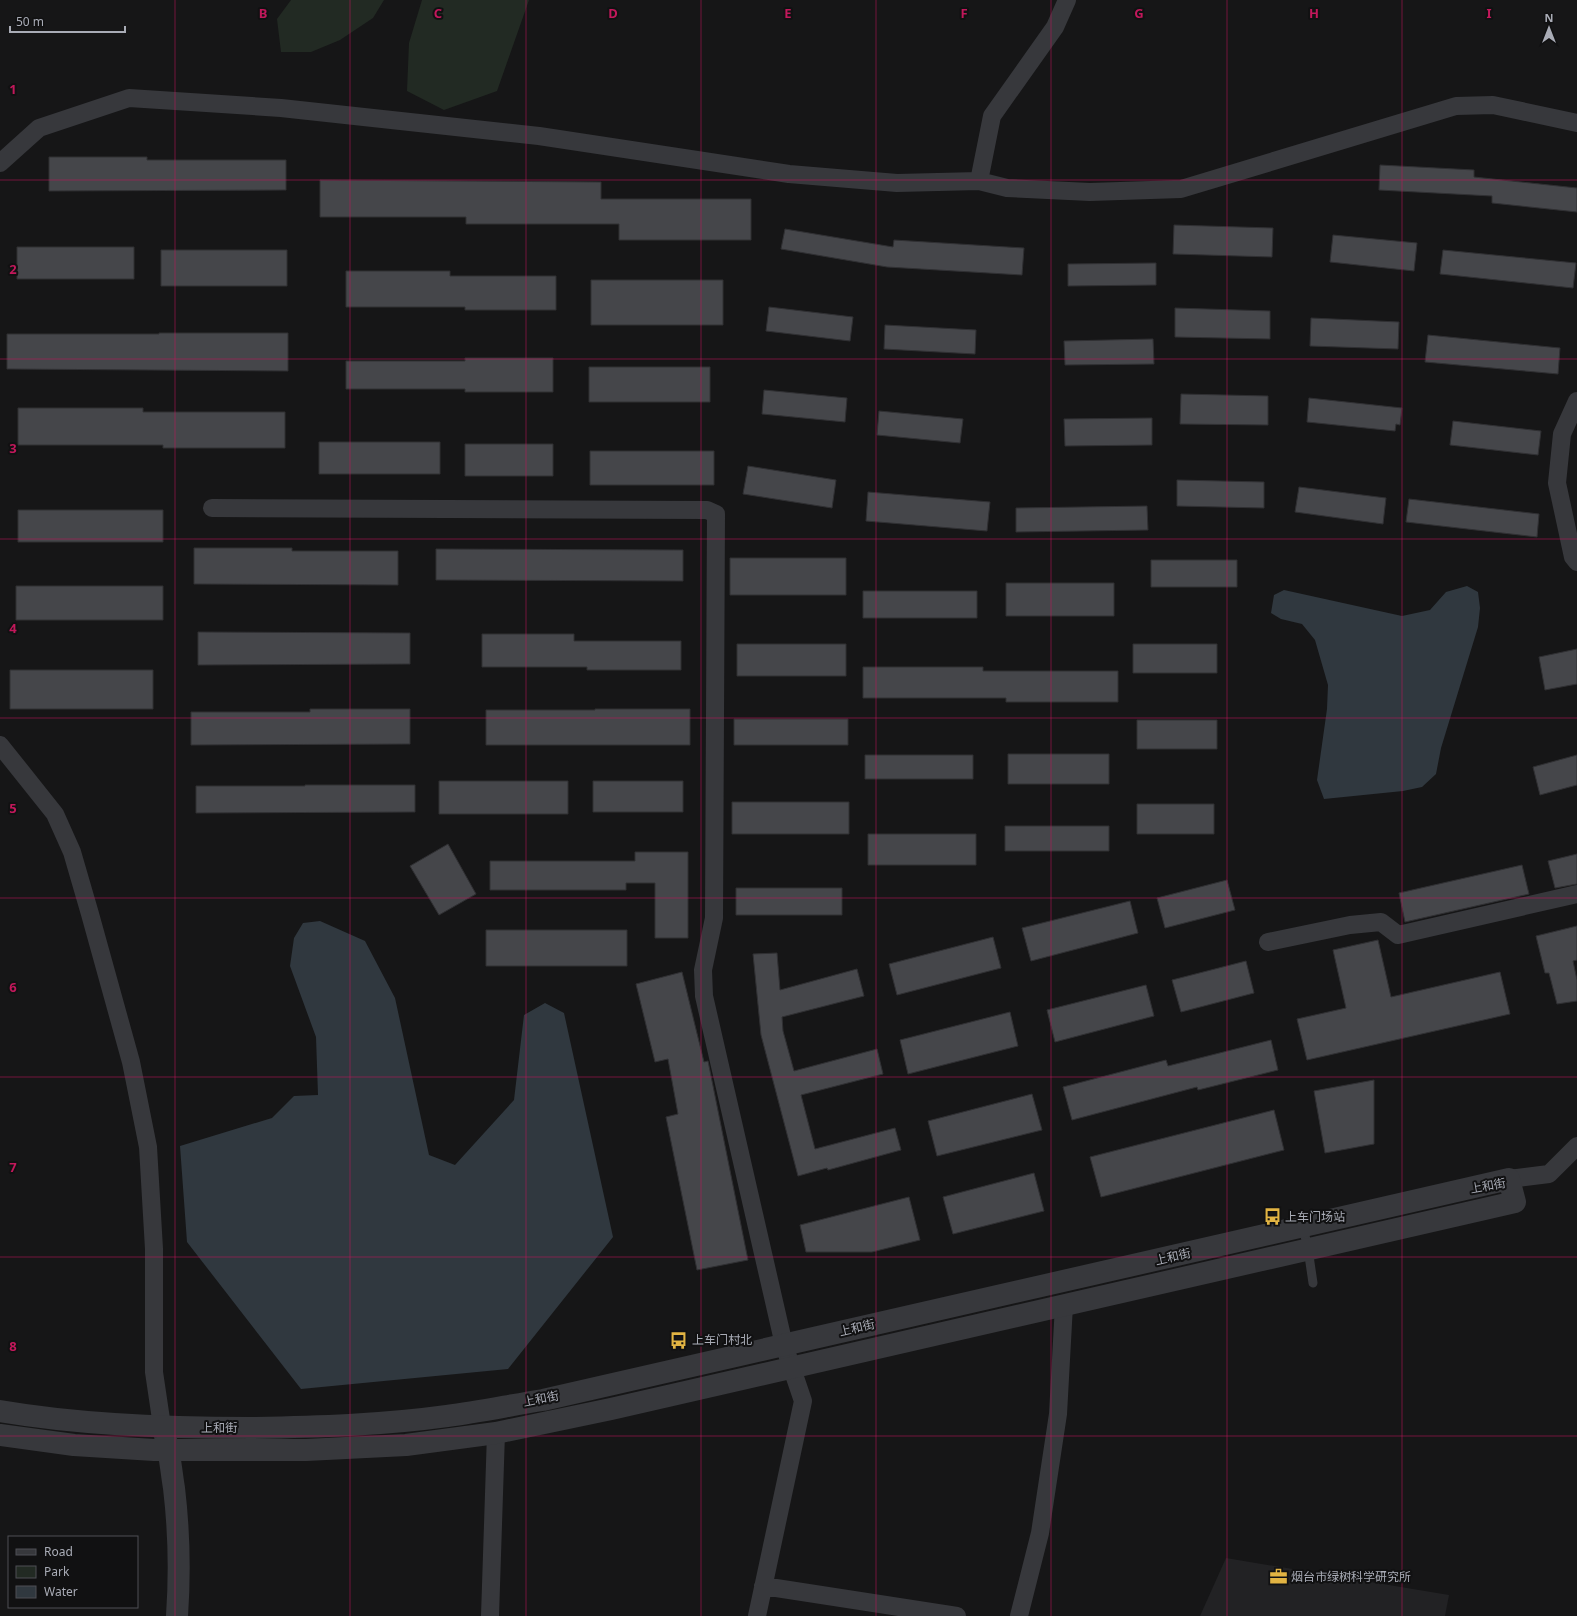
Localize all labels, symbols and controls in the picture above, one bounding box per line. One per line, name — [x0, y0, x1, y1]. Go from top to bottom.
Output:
text: B — [259, 4, 267, 22]
text: C — [434, 4, 442, 22]
text: D — [608, 4, 618, 22]
text: E — [784, 4, 792, 22]
text: F — [960, 4, 968, 22]
text: G — [1134, 4, 1144, 22]
text: H — [1309, 4, 1319, 22]
text: I — [1486, 4, 1492, 22]
scale bar — [10, 8, 125, 34]
north arrow — [1529, 8, 1569, 48]
text: N — [1545, 10, 1553, 25]
text: 50 m — [16, 13, 44, 30]
text: 1 — [9, 80, 17, 98]
text: 2 — [9, 260, 17, 278]
text: 3 — [9, 439, 17, 457]
text: 4 — [9, 619, 17, 637]
text: 5 — [9, 799, 17, 817]
text: 6 — [9, 978, 17, 996]
text: 7 — [9, 1158, 17, 1176]
street label: 上和街 — [1469, 1174, 1507, 1197]
bus stop icon: 上车门场站 — [1262, 1207, 1282, 1227]
place label: 上车门场站 — [1285, 1208, 1345, 1225]
street label: 上和街 — [1153, 1244, 1192, 1269]
street label: 上和街 — [837, 1315, 876, 1340]
bus stop icon: 上车门村北 — [669, 1330, 689, 1350]
place label: 上车门村北 — [692, 1331, 752, 1348]
text: 8 — [9, 1337, 17, 1355]
street label: 上和街 — [522, 1387, 560, 1410]
street label: 上和街 — [201, 1419, 237, 1436]
legend — [8, 1536, 138, 1608]
text: Road — [44, 1543, 73, 1560]
text: Park — [44, 1563, 70, 1580]
office icon: 烟台市绿树科学研究所 — [1268, 1567, 1288, 1587]
place label: 烟台市绿树科学研究所 — [1291, 1568, 1411, 1585]
text: Water — [44, 1583, 78, 1600]

